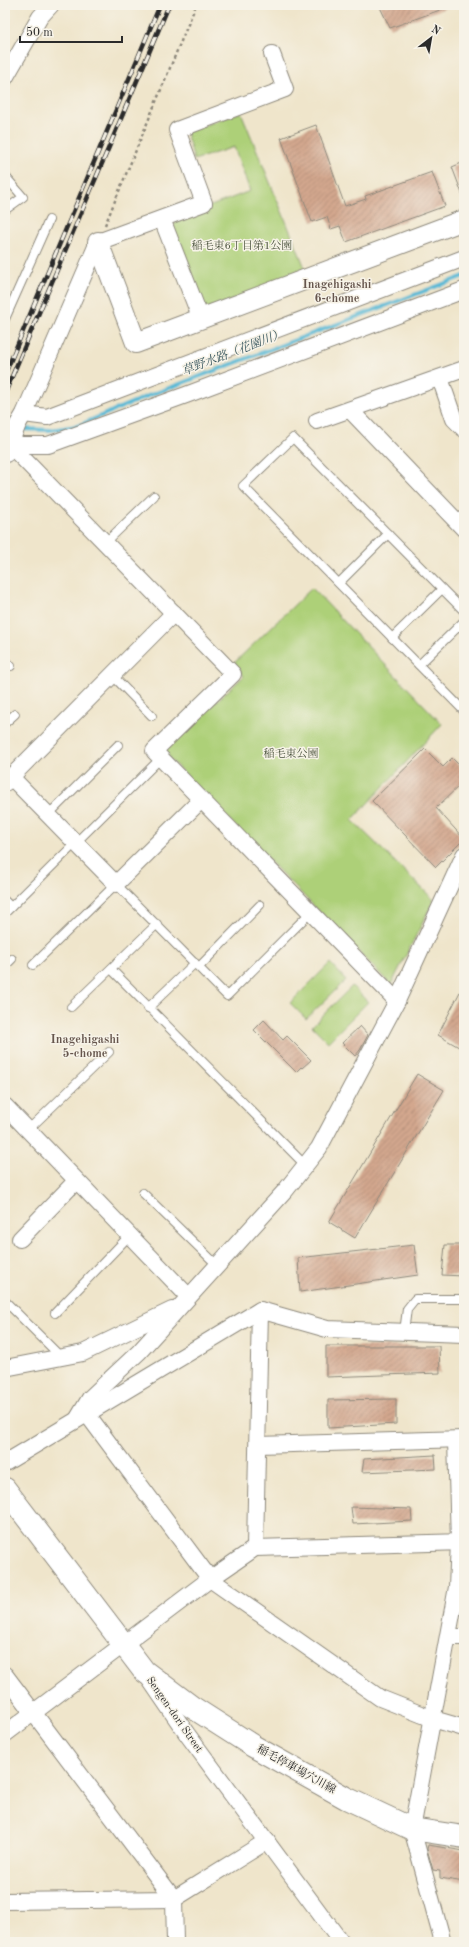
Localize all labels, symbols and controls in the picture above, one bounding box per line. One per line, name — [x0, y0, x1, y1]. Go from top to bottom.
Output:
scale bar — [20, 18, 122, 44]
north arrow — [411, 18, 451, 58]
text: N — [429, 24, 442, 38]
text: 50 m — [26, 26, 53, 39]
park label: 稲毛東6丁目第1公園 — [192, 239, 292, 252]
district label: Inagehigashi 6-chome — [303, 279, 372, 305]
water label: 草野水路（花園川） — [180, 326, 286, 378]
park label: 稲毛東公園 — [264, 747, 319, 760]
district label: Inagehigashi 5-chome — [51, 1034, 120, 1060]
street label: Sengen-dori Street — [144, 1675, 204, 1755]
street label: 稲毛停車場穴川線 — [255, 1742, 338, 1796]

